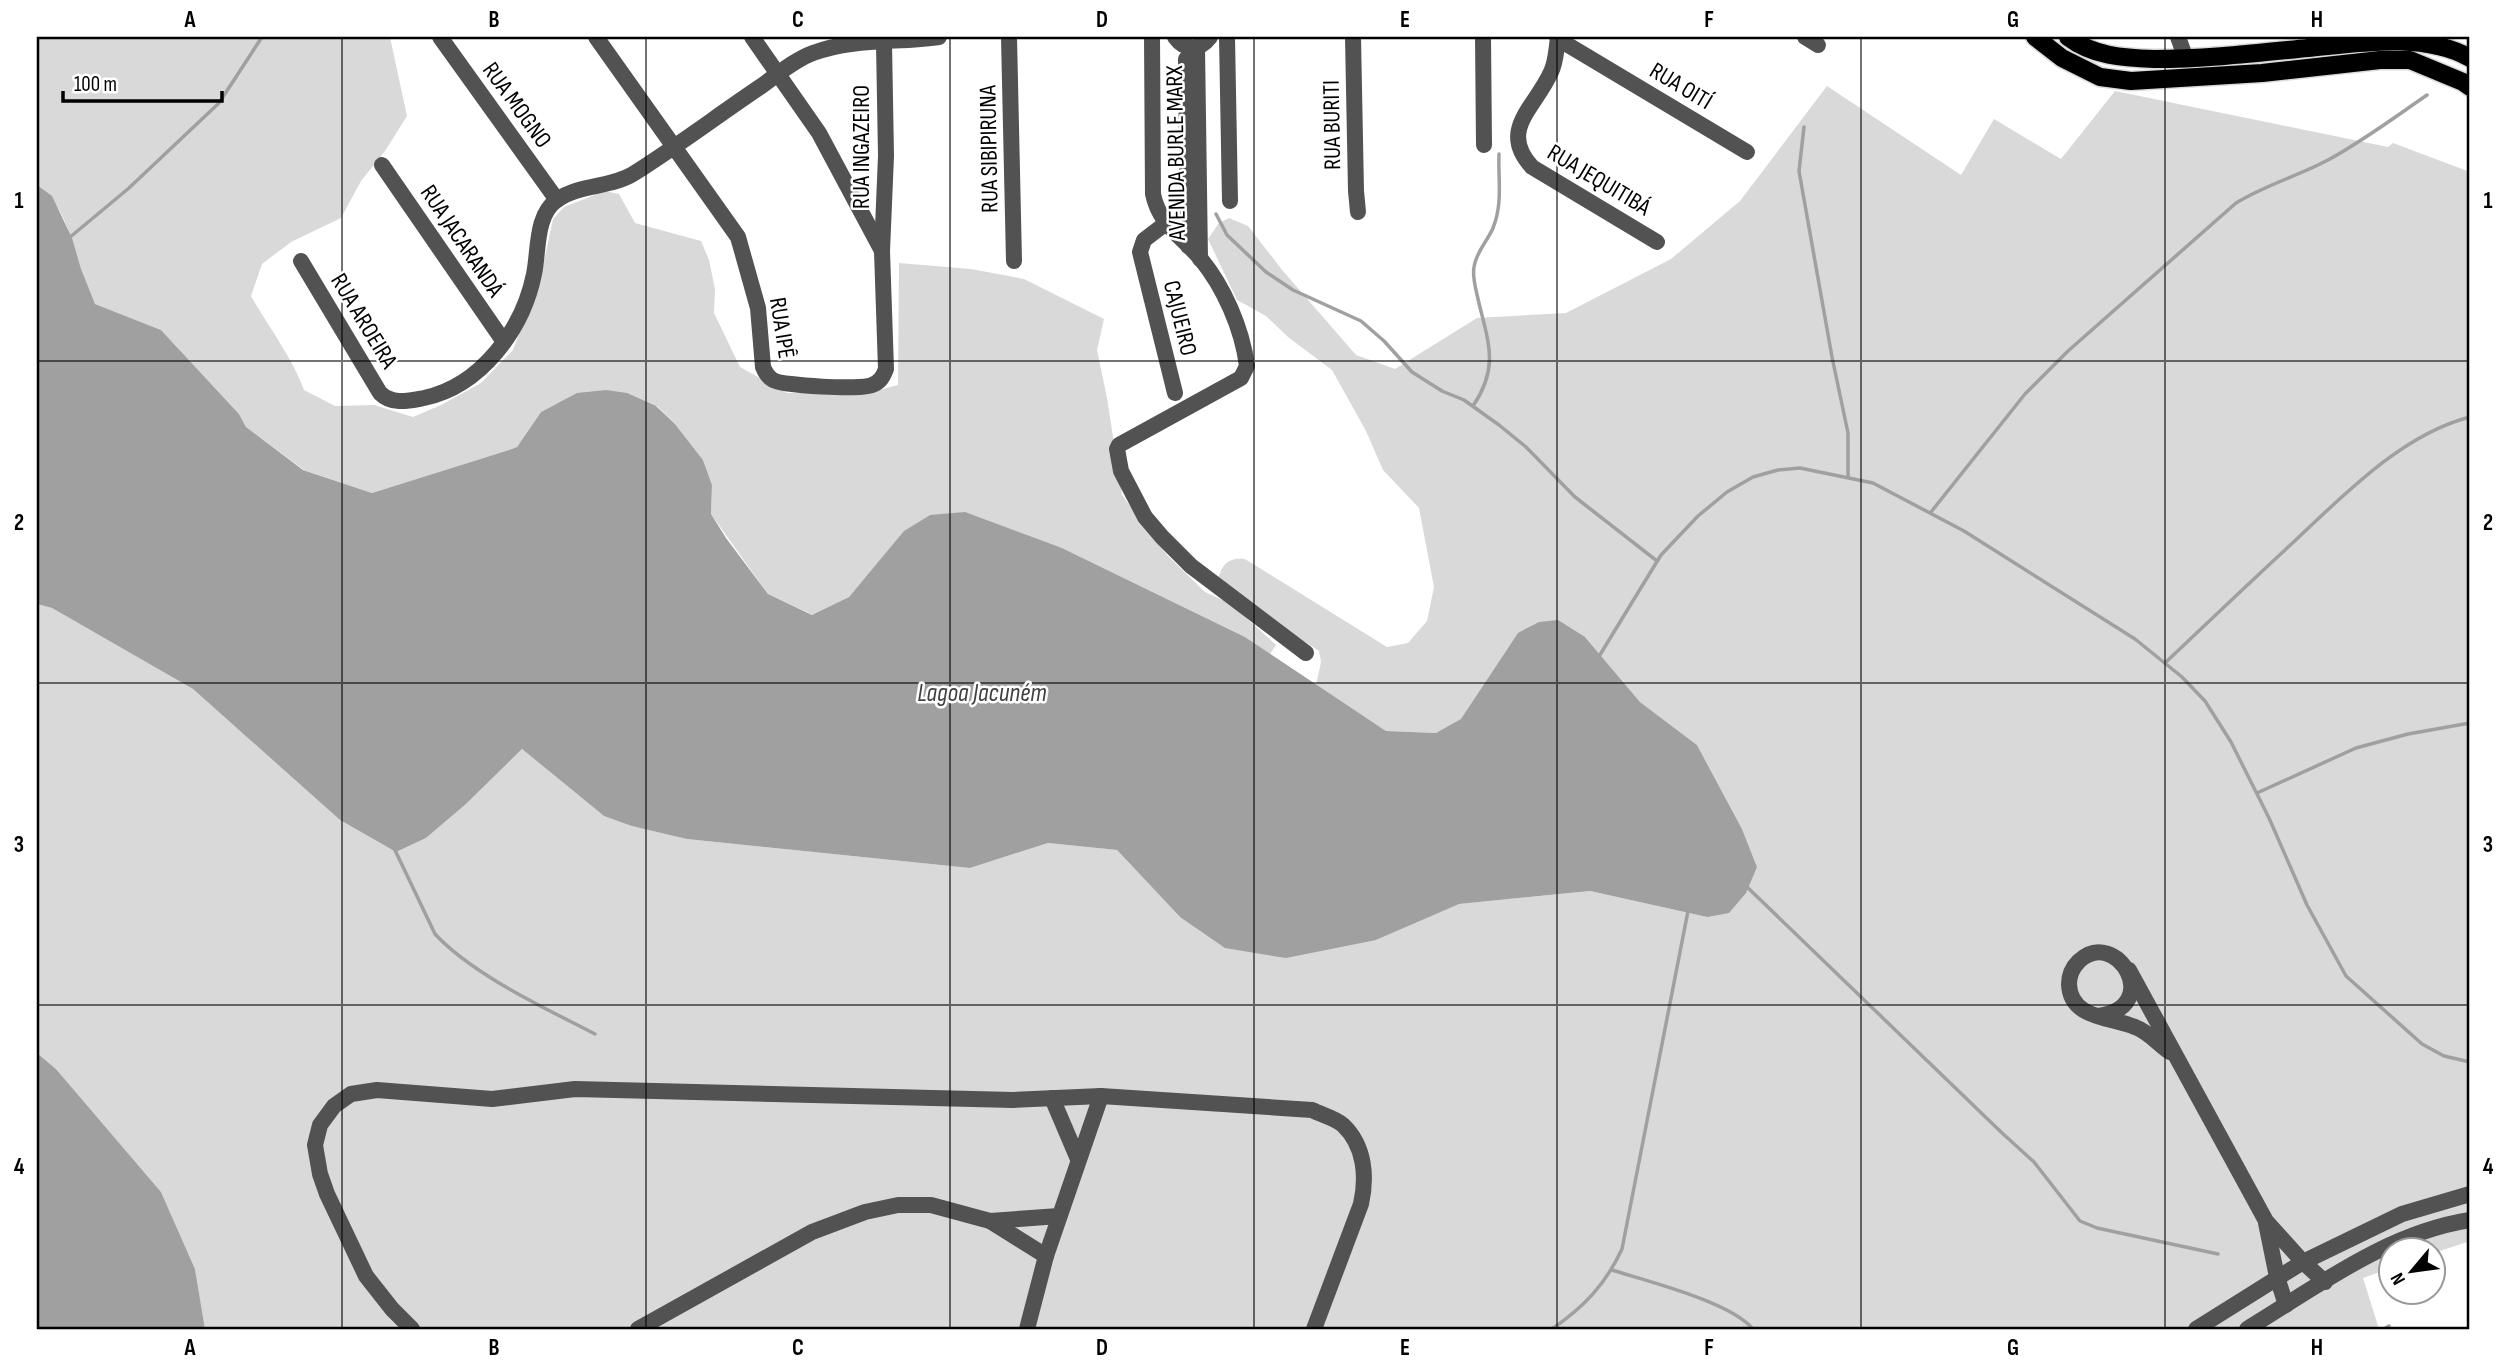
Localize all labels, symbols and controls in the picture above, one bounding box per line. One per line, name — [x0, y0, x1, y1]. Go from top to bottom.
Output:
text: A — [184, 6, 197, 34]
text: B — [489, 6, 500, 34]
text: C — [792, 6, 804, 34]
text: D — [1096, 6, 1108, 34]
text: E — [1400, 6, 1410, 34]
text: F — [1704, 6, 1714, 34]
text: G — [2007, 6, 2019, 34]
text: H — [2311, 6, 2323, 34]
street label: RUA MOGNO — [476, 56, 558, 154]
street label: RUA OITÍ — [1644, 56, 1718, 116]
scale bar — [63, 60, 222, 104]
street label: AVENIDA BURLE MARX — [1160, 64, 1192, 242]
text: 100 m — [74, 72, 117, 97]
street label: RUA BURITI — [1317, 80, 1347, 170]
street label: RUA SIBIPIRUNA — [973, 84, 1005, 213]
street label: RUA INGAZEIRO — [847, 85, 876, 209]
street label: RUA JEQUITIBÁ — [1542, 138, 1657, 222]
street label: RUA JACARANDÁ — [414, 179, 510, 303]
text: 1 — [14, 187, 24, 215]
text: 1 — [2483, 187, 2493, 215]
street label: RUA AROEIRA — [324, 268, 404, 374]
street label: CAJUEIRO — [1157, 277, 1203, 359]
street label: RUA IPÊ — [763, 295, 801, 361]
text: 2 — [14, 509, 24, 537]
text: 2 — [2483, 509, 2493, 537]
water label: Lagoa Jacuném — [917, 678, 1047, 709]
text: 3 — [14, 831, 24, 859]
text: 3 — [2483, 831, 2493, 859]
text: 4 — [14, 1153, 25, 1181]
text: 4 — [2483, 1153, 2494, 1181]
north arrow — [2378, 1236, 2448, 1306]
text: N — [2386, 1268, 2411, 1289]
text: A — [184, 1334, 197, 1362]
text: B — [489, 1334, 500, 1362]
text: C — [792, 1334, 804, 1362]
text: D — [1096, 1334, 1108, 1362]
text: E — [1400, 1334, 1410, 1362]
text: F — [1704, 1334, 1714, 1362]
text: G — [2007, 1334, 2019, 1362]
text: H — [2311, 1334, 2323, 1362]

